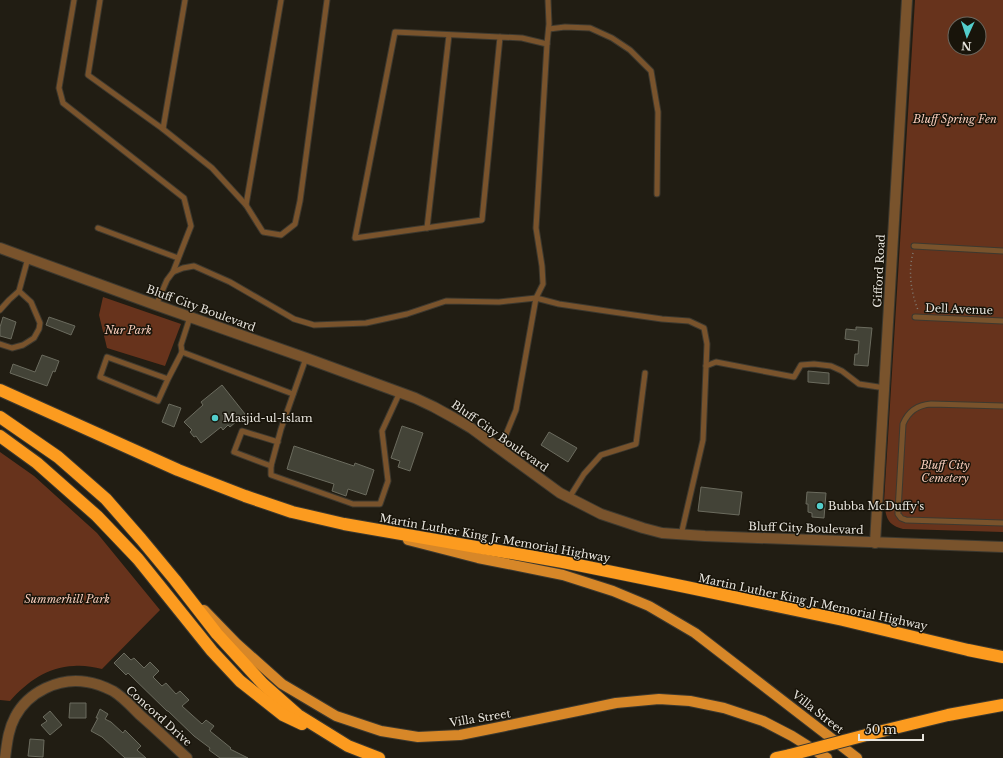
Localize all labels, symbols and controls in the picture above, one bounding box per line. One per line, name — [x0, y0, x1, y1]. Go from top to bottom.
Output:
north arrow — [947, 16, 987, 56]
text: N — [960, 39, 972, 53]
park label: Bluff Spring Fen — [912, 112, 997, 126]
street label: Gifford Road — [870, 233, 888, 308]
street label: Bluff City Boulevard — [145, 282, 258, 334]
street label: Dell Avenue — [925, 301, 993, 317]
park label: Nur Park — [103, 323, 152, 337]
street label: Bluff City Boulevard — [449, 397, 552, 475]
place label: Masjid-ul-Islam — [223, 411, 313, 425]
marker: Masjid-ul-Islam — [210, 413, 220, 423]
park label: Bluff City Cemetery — [919, 458, 970, 485]
place label: Bubba McDuffy's — [828, 499, 924, 513]
marker: Bubba McDuffy's — [815, 501, 825, 511]
street label: Martin Luther King Jr Memorial Highway — [379, 511, 611, 565]
street label: Bluff City Boulevard — [748, 519, 864, 537]
street label: Martin Luther King Jr Memorial Highway — [697, 571, 929, 633]
park label: Summerhill Park — [24, 592, 110, 606]
street label: Concord Drive — [123, 683, 195, 749]
street label: Villa Street — [789, 687, 847, 737]
street label: Villa Street — [447, 706, 512, 730]
scale bar — [859, 716, 923, 742]
text: 50 m — [865, 722, 897, 737]

